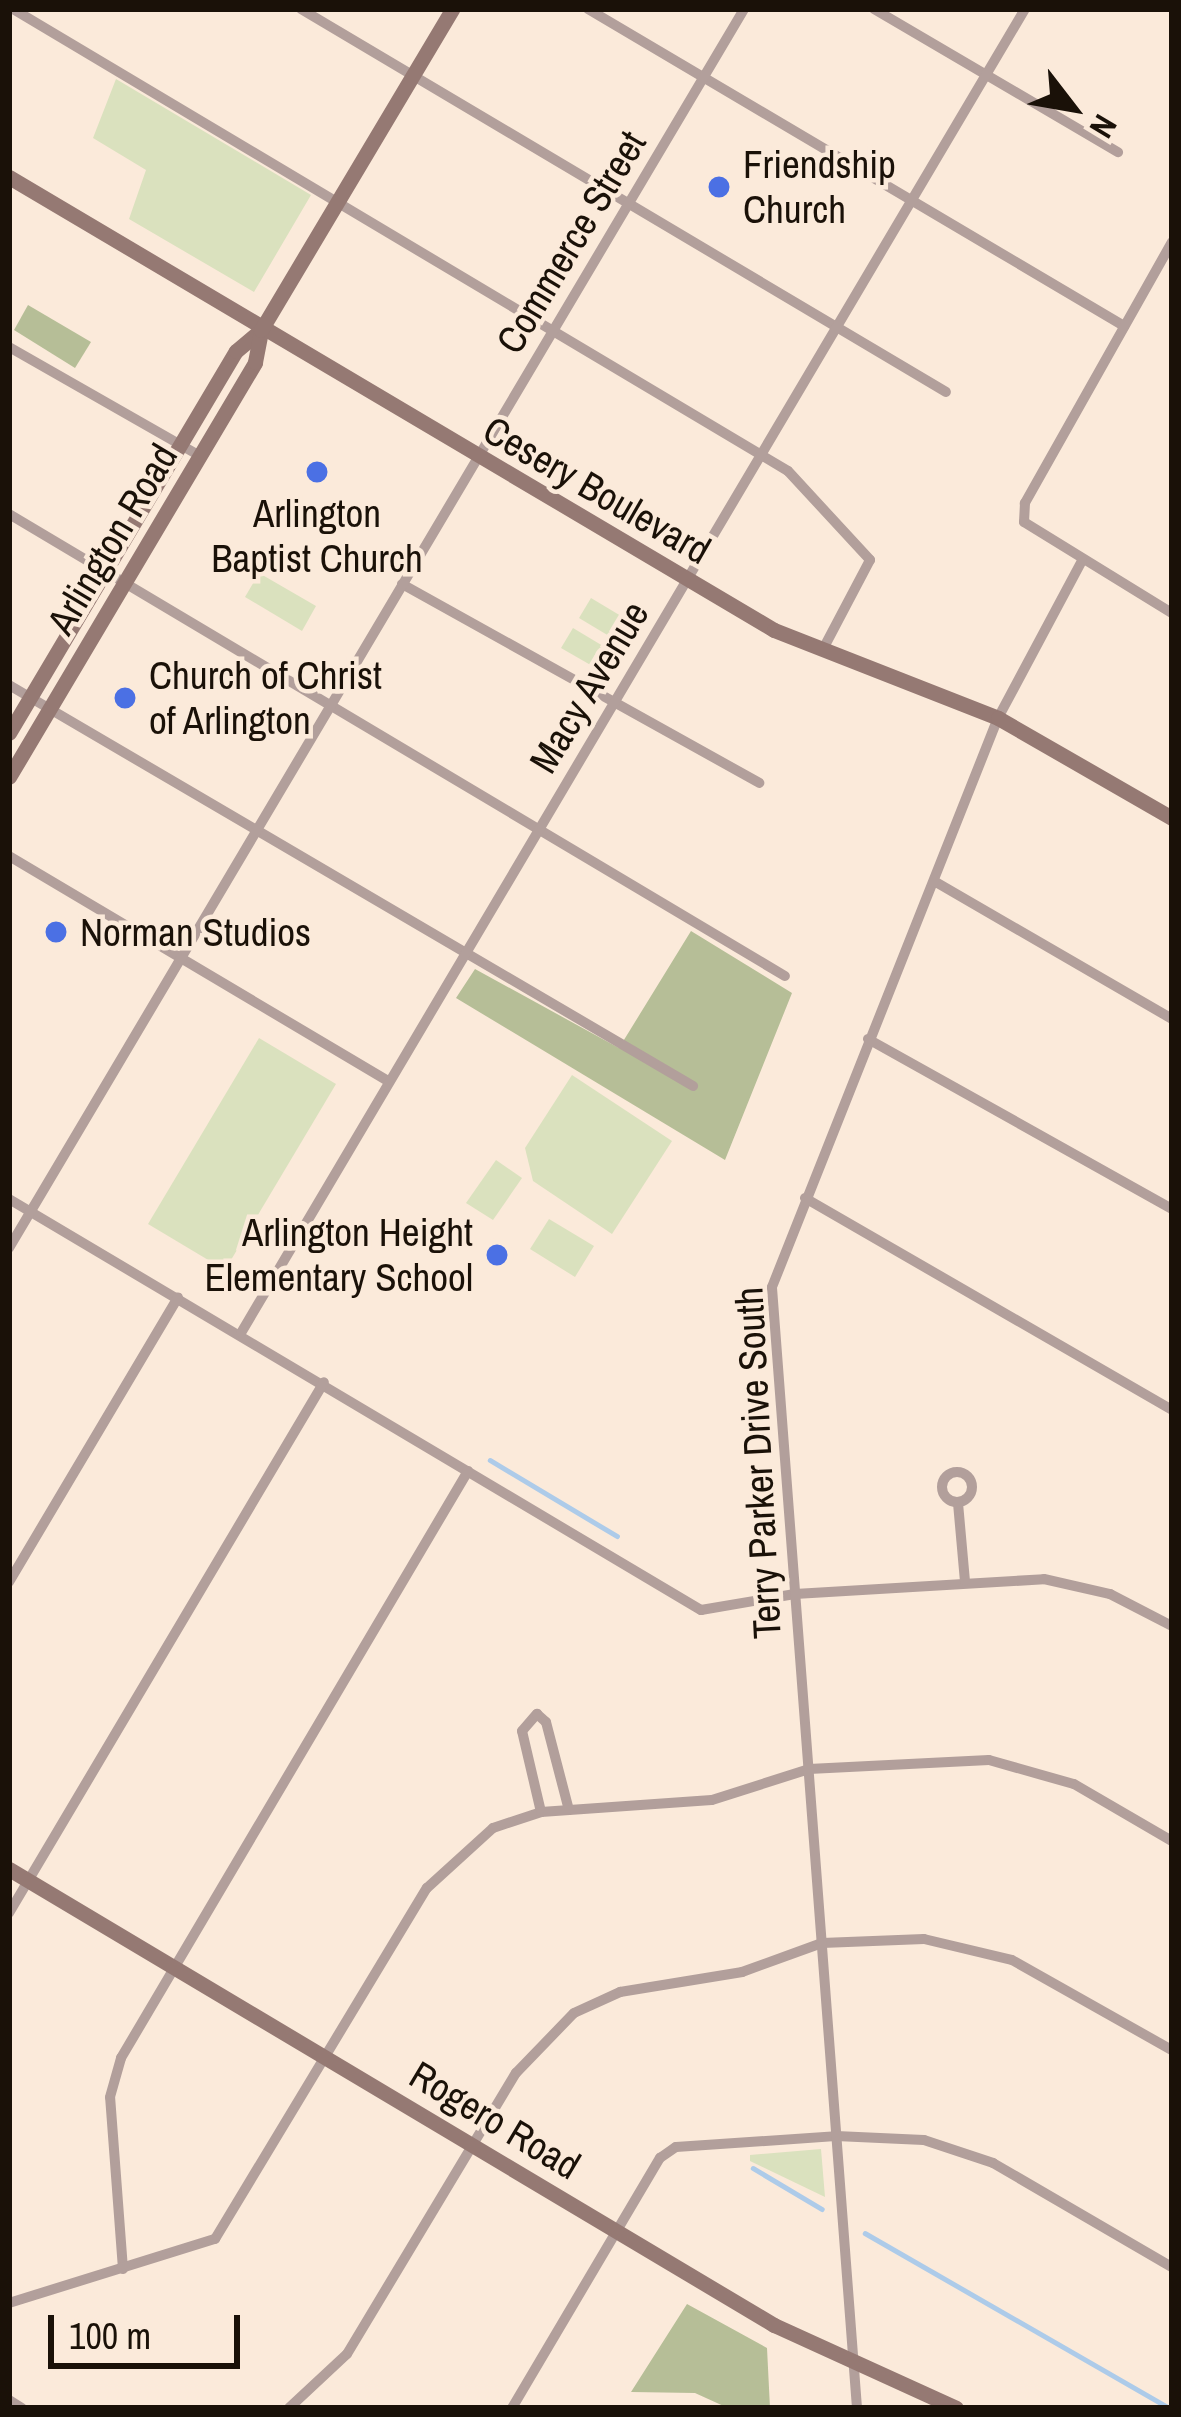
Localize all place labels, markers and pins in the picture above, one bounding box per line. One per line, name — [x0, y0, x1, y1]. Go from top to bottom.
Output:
place label: Friendship Church — [743, 142, 896, 233]
marker: Friendship Church — [706, 174, 732, 200]
marker: Arlington Baptist Church — [304, 459, 330, 485]
place label: Arlington Baptist Church — [211, 491, 423, 582]
place label: Church of Christ of Arlington — [149, 653, 382, 744]
marker: Church of Christ of Arlington — [112, 685, 138, 711]
place label: Norman Studios — [80, 909, 311, 955]
marker: Norman Studios — [43, 919, 69, 945]
place label: Arlington Height Elementary School — [205, 1210, 473, 1301]
marker: Arlington Height Elementary School — [484, 1242, 510, 1268]

